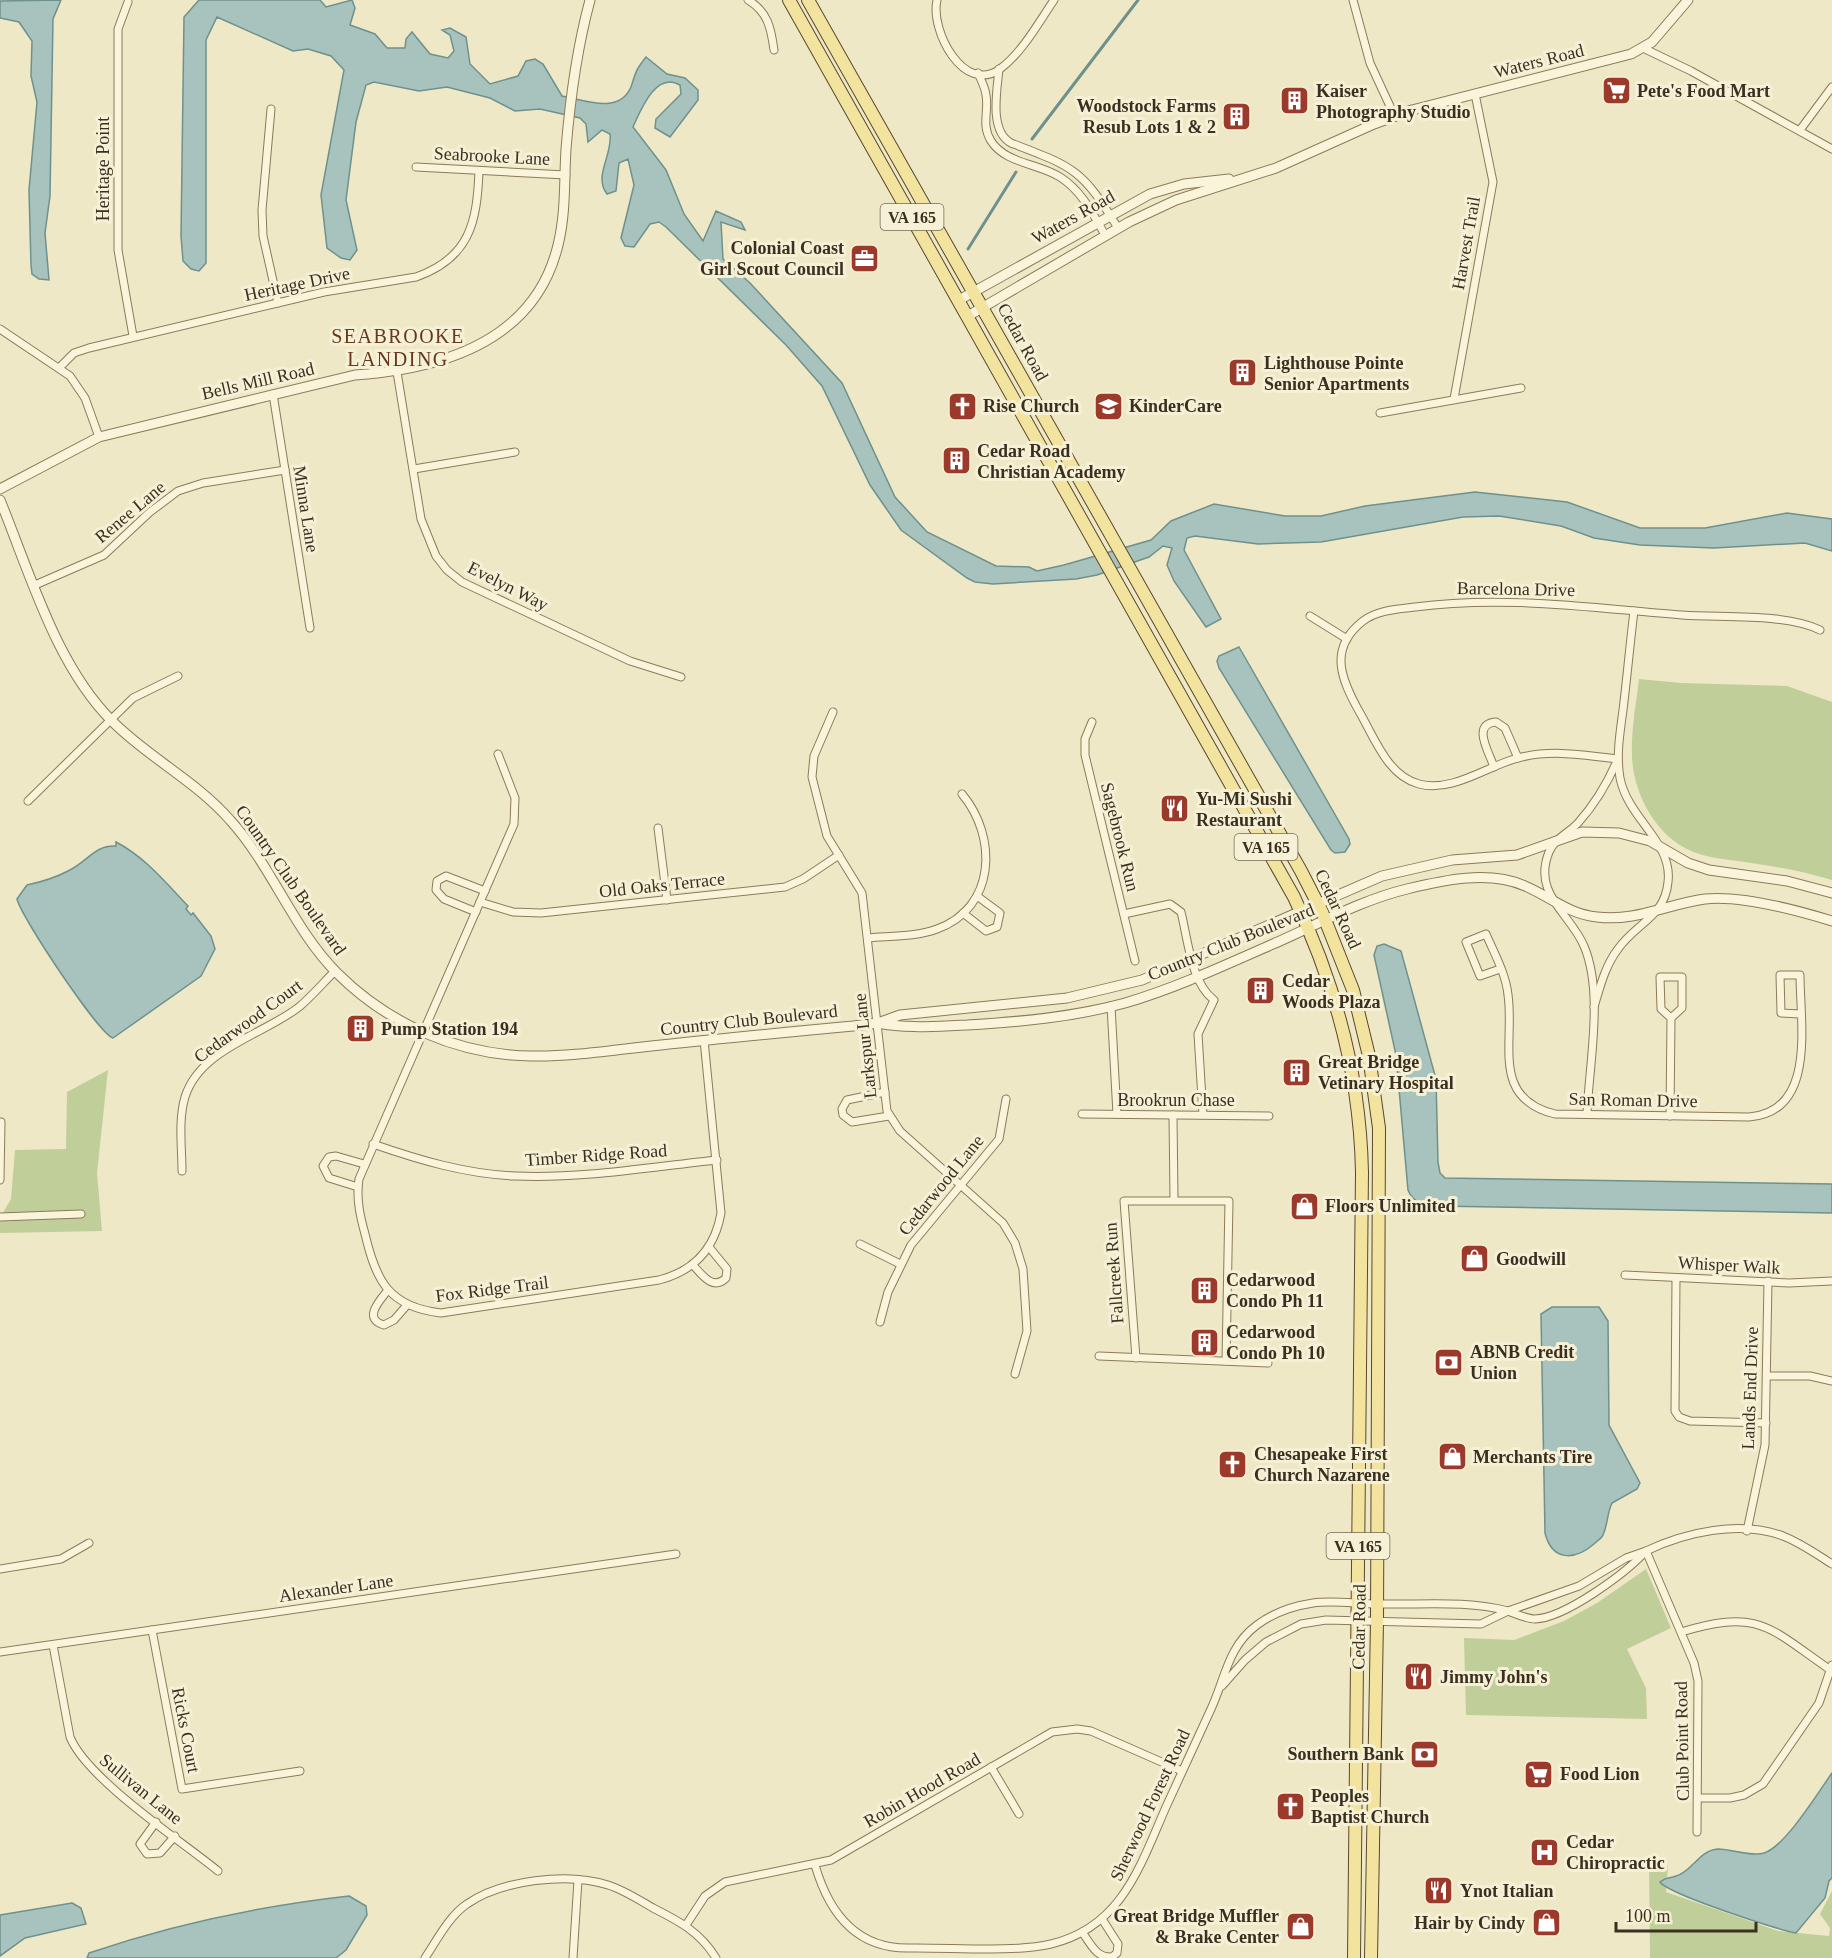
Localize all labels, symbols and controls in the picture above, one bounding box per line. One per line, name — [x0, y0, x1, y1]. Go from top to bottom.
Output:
street label: Waters Road — [1492, 40, 1586, 82]
supermarket icon: Pete's Food Mart — [1600, 75, 1632, 107]
place label: Kaiser Photography Studio — [1316, 81, 1471, 122]
place label: Pete's Food Mart — [1637, 81, 1770, 101]
building icon: Kaiser Photography Studio — [1279, 85, 1311, 117]
place label: Woodstock Farms Resub Lots 1 & 2 — [1077, 96, 1216, 137]
building icon: Woodstock Farms Resub Lots 1 & 2 — [1221, 100, 1253, 132]
street label: Heritage Point — [93, 117, 113, 221]
street label: Seabrooke Lane — [433, 143, 551, 169]
street label: Waters Road — [1028, 186, 1118, 248]
street label: Harvest Trail — [1448, 195, 1484, 291]
road number: VA 165 — [880, 204, 944, 230]
place label: Colonial Coast Girl Scout Council — [700, 238, 844, 279]
office icon: Colonial Coast Girl Scout Council — [849, 242, 881, 274]
street label: Heritage Drive — [242, 263, 352, 305]
street label: Cedar Road — [994, 300, 1052, 384]
district label: SEABROOKE LANDING — [331, 325, 465, 370]
place label: Lighthouse Pointe Senior Apartments — [1264, 353, 1409, 394]
building icon: Lighthouse Pointe Senior Apartments — [1227, 357, 1259, 389]
street label: Bells Mill Road — [200, 358, 316, 404]
church icon: Rise Church — [946, 390, 978, 422]
school or university icon: KinderCare — [1092, 390, 1124, 422]
place label: Rise Church — [983, 396, 1079, 416]
place label: KinderCare — [1129, 396, 1222, 416]
place label: Cedar Road Christian Academy — [977, 441, 1126, 482]
building icon: Cedar Road Christian Academy — [940, 445, 972, 477]
street label: Minna Lane — [289, 464, 323, 554]
street label: Renee Lane — [91, 477, 169, 547]
street label: Evelyn Way — [464, 557, 552, 615]
street label: Barcelona Drive — [1457, 578, 1575, 600]
street label: Sagebrook Run — [1097, 780, 1143, 894]
place label: Yu-Mi Sushi Restaurant — [1196, 789, 1292, 830]
restaurant icon: Yu-Mi Sushi Restaurant — [1159, 793, 1191, 825]
street label: Country Club Boulevard — [232, 801, 350, 959]
road number: VA 165 — [1234, 834, 1298, 860]
street label: Cedar Road — [1311, 866, 1365, 952]
street label: Old Oaks Terrace — [598, 868, 726, 902]
street label: Country Club Boulevard — [1145, 899, 1317, 985]
place label: Cedar Woods Plaza — [1282, 971, 1381, 1012]
street label: Cedarwood Court — [190, 975, 306, 1067]
building icon: Cedar Woods Plaza — [1245, 975, 1277, 1007]
street label: Larkspur Lane — [850, 993, 880, 1099]
street label: Country Club Boulevard — [659, 1001, 839, 1039]
building icon: Pump Station 194 — [344, 1013, 376, 1045]
place label: Pump Station 194 — [381, 1019, 518, 1039]
place label: Great Bridge Vetinary Hospital — [1318, 1052, 1454, 1093]
building icon: Great Bridge Vetinary Hospital — [1281, 1056, 1313, 1088]
street label: San Roman Drive — [1568, 1089, 1698, 1111]
street label: Brookrun Chase — [1117, 1090, 1235, 1110]
street label: Cedarwood Lane — [894, 1131, 988, 1239]
street label: Timber Ridge Road — [524, 1140, 668, 1170]
shop icon: Floors Unlimited — [1288, 1190, 1320, 1222]
place label: Floors Unlimited — [1325, 1196, 1456, 1216]
street label: Fallcreek Run — [1100, 1222, 1128, 1324]
shop icon: Goodwill — [1459, 1243, 1491, 1275]
place label: Goodwill — [1496, 1249, 1566, 1269]
street label: Whisper Walk — [1677, 1252, 1781, 1278]
place label: Cedarwood Condo Ph 11 — [1226, 1270, 1324, 1311]
street label: Fox Ridge Trail — [434, 1272, 550, 1306]
building icon: Cedarwood Condo Ph 11 — [1189, 1274, 1221, 1306]
place label: Cedarwood Condo Ph 10 — [1226, 1322, 1325, 1363]
building icon: Cedarwood Condo Ph 10 — [1189, 1326, 1221, 1358]
street label: Lands End Drive — [1738, 1326, 1762, 1450]
place label: ABNB Credit Union — [1470, 1342, 1574, 1383]
bank icon: ABNB Credit Union — [1433, 1346, 1465, 1378]
shop icon: Merchants Tire — [1436, 1441, 1468, 1473]
place label: Chesapeake First Church Nazarene — [1254, 1444, 1390, 1485]
place label: Merchants Tire — [1473, 1447, 1592, 1467]
church icon: Chesapeake First Church Nazarene — [1217, 1448, 1249, 1480]
road number: VA 165 — [1326, 1533, 1390, 1559]
street label: Alexander Lane — [277, 1570, 395, 1606]
street label: Cedar Road — [1348, 1584, 1370, 1670]
restaurant icon: Jimmy John's — [1403, 1661, 1435, 1693]
place label: Jimmy John's — [1440, 1667, 1548, 1687]
street label: Club Point Road — [1671, 1681, 1693, 1801]
street label: Ricks Court — [168, 1686, 204, 1774]
street label: Sherwood Forest Road — [1106, 1726, 1194, 1884]
bank icon: Southern Bank — [1409, 1738, 1441, 1770]
place label: Southern Bank — [1287, 1744, 1404, 1764]
street label: Robin Hood Road — [860, 1749, 984, 1831]
street label: Sullivan Lane — [96, 1750, 186, 1828]
supermarket icon: Food Lion — [1523, 1758, 1555, 1790]
place label: Food Lion — [1560, 1764, 1640, 1784]
place label: Peoples Baptist Church — [1311, 1786, 1429, 1827]
church icon: Peoples Baptist Church — [1274, 1790, 1306, 1822]
place label: Cedar Chiropractic — [1566, 1832, 1665, 1873]
hospital icon: Cedar Chiropractic — [1529, 1836, 1561, 1868]
restaurant icon: Ynot Italian — [1423, 1875, 1455, 1907]
place label: Ynot Italian — [1460, 1881, 1554, 1901]
scale bar — [1616, 1895, 1756, 1933]
place label: Great Bridge Muffler & Brake Center — [1113, 1906, 1279, 1947]
text: 100 m — [1625, 1906, 1671, 1926]
shop icon: Hair by Cindy — [1530, 1907, 1562, 1939]
shop icon: Great Bridge Muffler & Brake Center — [1284, 1910, 1316, 1942]
place label: Hair by Cindy — [1414, 1913, 1525, 1933]

